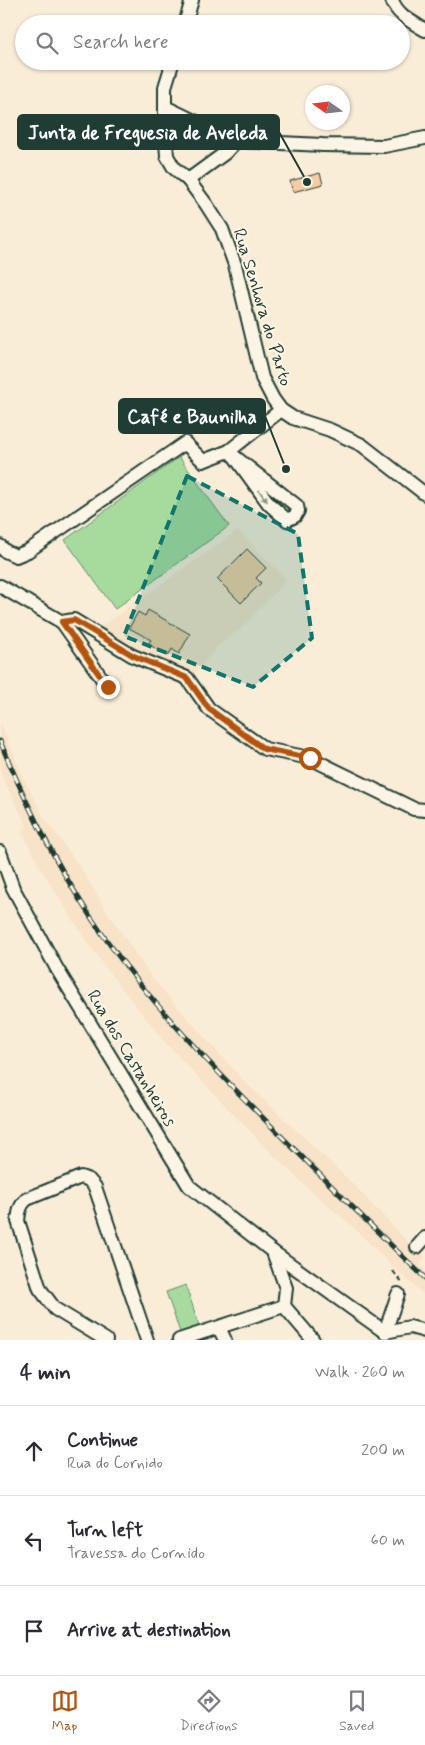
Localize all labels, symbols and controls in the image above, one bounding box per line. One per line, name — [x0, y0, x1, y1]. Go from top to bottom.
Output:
search box — [15, 15, 410, 70]
icon: search — [33, 29, 61, 57]
text: Search here — [73, 30, 169, 55]
north arrow — [305, 85, 350, 130]
callout: Junta de Freguesia de Aveleda — [18, 115, 279, 149]
text: Junta de Freguesia de Aveleda — [28, 121, 268, 147]
street label: Rua Senhora do Parto — [227, 226, 297, 389]
callout: Café e Baunilha — [119, 399, 265, 433]
text: Café e Baunilha — [127, 405, 257, 430]
one-way arrow — [258, 490, 268, 503]
route end — [97, 676, 120, 699]
route start — [299, 747, 322, 770]
street label: Rua dos Castanheiros — [81, 986, 182, 1132]
text: 4 min — [20, 1359, 71, 1387]
text: Walk · 260 m — [315, 1362, 405, 1383]
text: Continue — [67, 1428, 138, 1453]
icon: ahead — [20, 1437, 48, 1465]
text: 200 m — [361, 1440, 405, 1461]
text: Rua do Cornido — [67, 1453, 163, 1474]
text: Turn left — [67, 1518, 143, 1543]
icon: left — [20, 1527, 48, 1555]
text: 60 m — [371, 1530, 405, 1551]
text: Travessa do Cornido — [67, 1543, 205, 1564]
icon: arrive — [20, 1617, 48, 1645]
text: Arrive at destination — [67, 1618, 231, 1643]
tab: Map — [51, 1687, 79, 1735]
tab: Directions — [180, 1687, 238, 1735]
tab: Saved — [339, 1687, 374, 1735]

